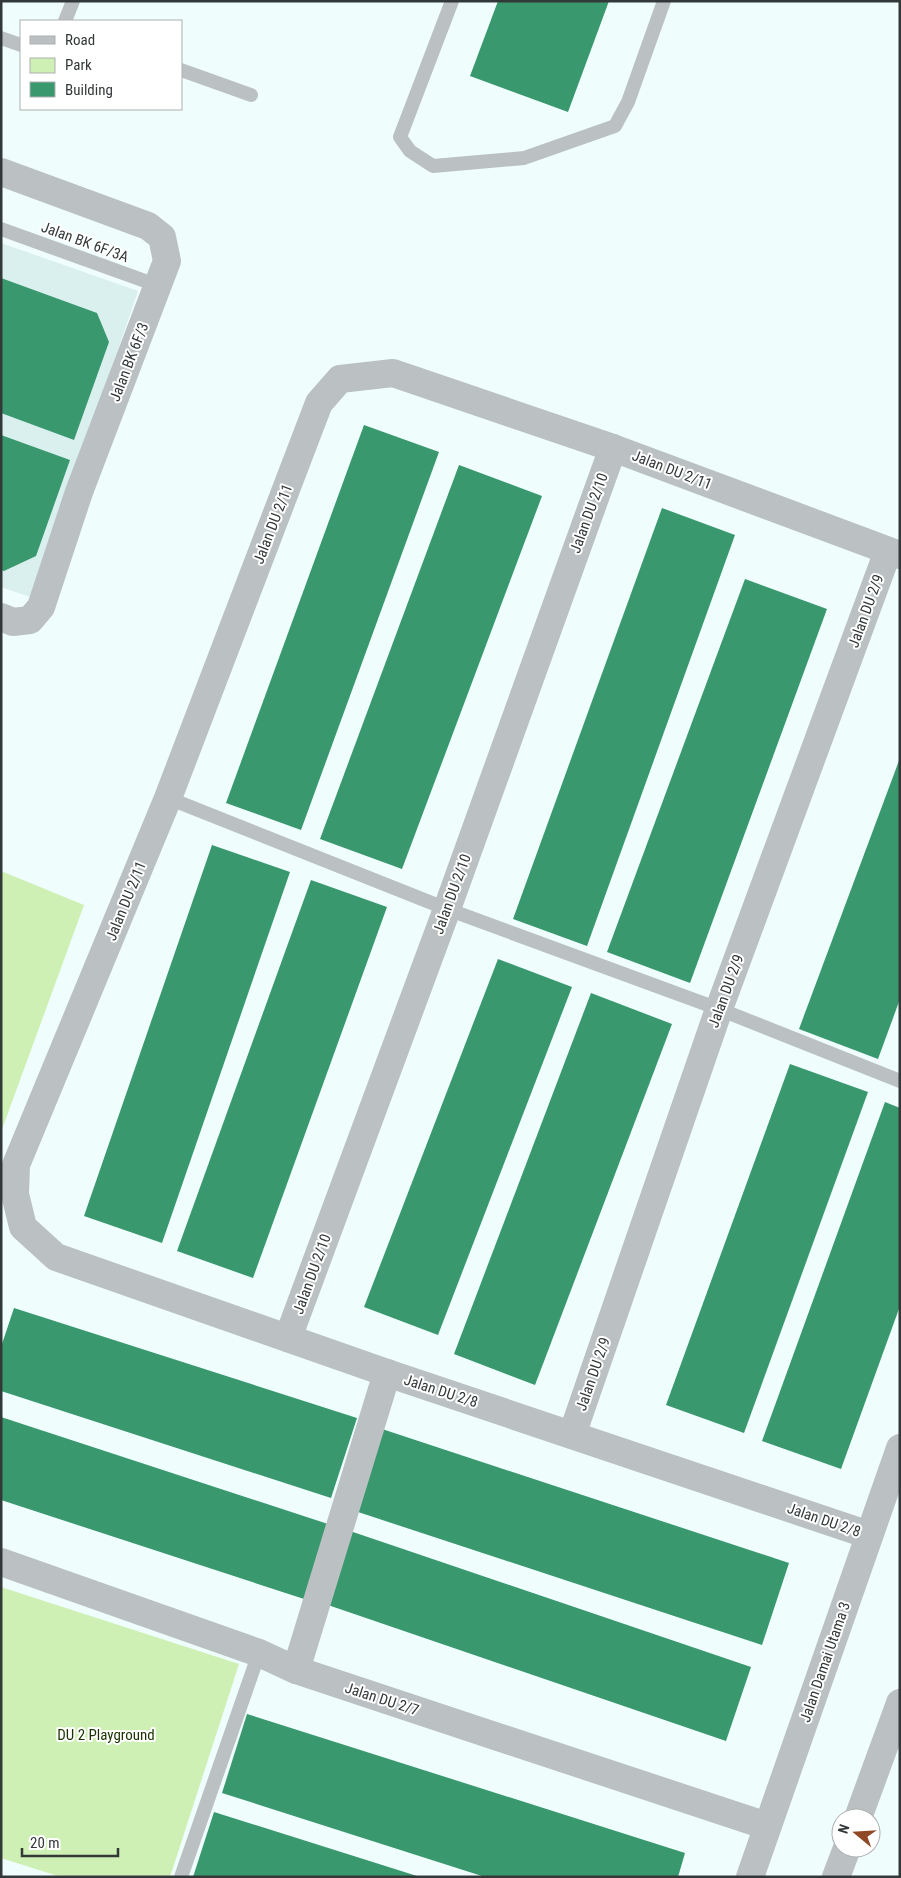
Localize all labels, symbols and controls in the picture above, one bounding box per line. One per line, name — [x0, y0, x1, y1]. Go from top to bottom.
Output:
legend — [20, 20, 182, 110]
text: Road — [65, 31, 95, 49]
text: Park — [65, 56, 92, 74]
text: Building — [65, 81, 113, 99]
street label: Jalan BK 6F/3A — [39, 218, 132, 266]
street label: Jalan BK 6F/3 — [106, 320, 152, 404]
street label: Jalan DU 2/11 — [630, 447, 714, 493]
street label: Jalan DU 2/10 — [566, 470, 612, 556]
street label: Jalan DU 2/11 — [250, 482, 296, 566]
street label: Jalan DU 2/9 — [844, 572, 888, 650]
street label: Jalan DU 2/10 — [429, 851, 475, 937]
street label: Jalan DU 2/11 — [102, 859, 150, 943]
street label: Jalan DU 2/9 — [704, 952, 748, 1030]
street label: Jalan DU 2/10 — [289, 1231, 335, 1317]
street label: Jalan DU 2/9 — [572, 1335, 614, 1413]
street label: Jalan DU 2/8 — [402, 1371, 480, 1411]
street label: Jalan DU 2/8 — [785, 1499, 863, 1541]
street label: Jalan Damai Utama 3 — [796, 1599, 854, 1725]
street label: Jalan DU 2/7 — [343, 1679, 421, 1719]
park label: DU 2 Playground — [57, 1726, 155, 1744]
north arrow — [831, 1808, 881, 1858]
text: N — [835, 1822, 853, 1836]
scale bar — [22, 1826, 119, 1858]
text: 20 m — [30, 1834, 60, 1852]

